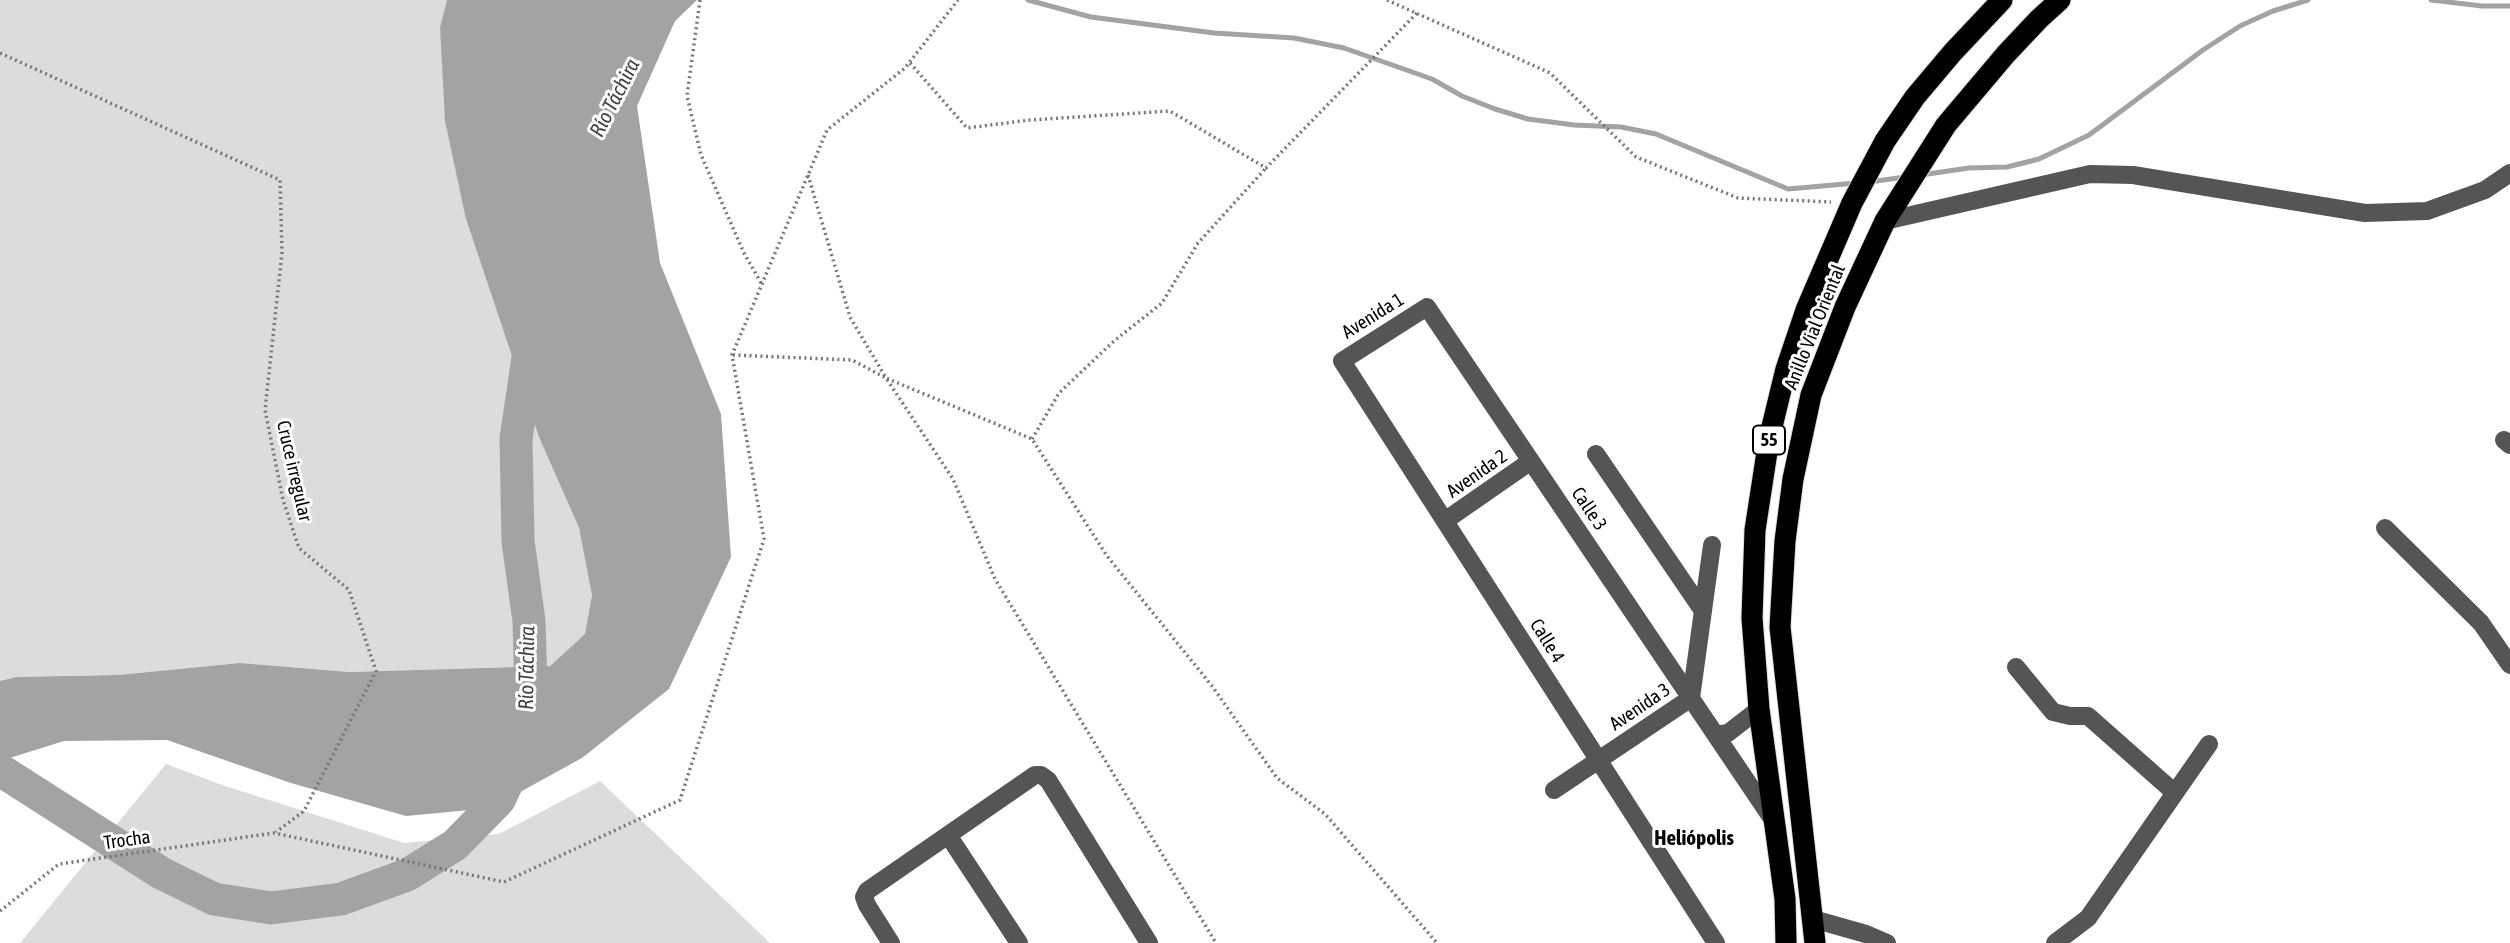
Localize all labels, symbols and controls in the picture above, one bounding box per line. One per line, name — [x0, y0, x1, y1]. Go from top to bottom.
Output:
water label: Río Táchira — [585, 55, 645, 141]
street label: Anillo Vial Oriental — [1780, 261, 1850, 393]
street label: Avenida 1 — [1338, 288, 1408, 344]
street label: Cruce irregular — [271, 418, 317, 524]
road number: 55 — [1753, 426, 1785, 454]
street label: Avenida 2 — [1442, 445, 1512, 503]
street label: Calle 3 — [1566, 483, 1612, 535]
street label: Calle 4 — [1525, 615, 1569, 667]
water label: Río Táchira — [514, 626, 540, 710]
street label: Avenida 3 — [1605, 678, 1675, 736]
street label: Trocha — [102, 825, 152, 855]
district label: Heliópolis — [1654, 825, 1734, 851]

